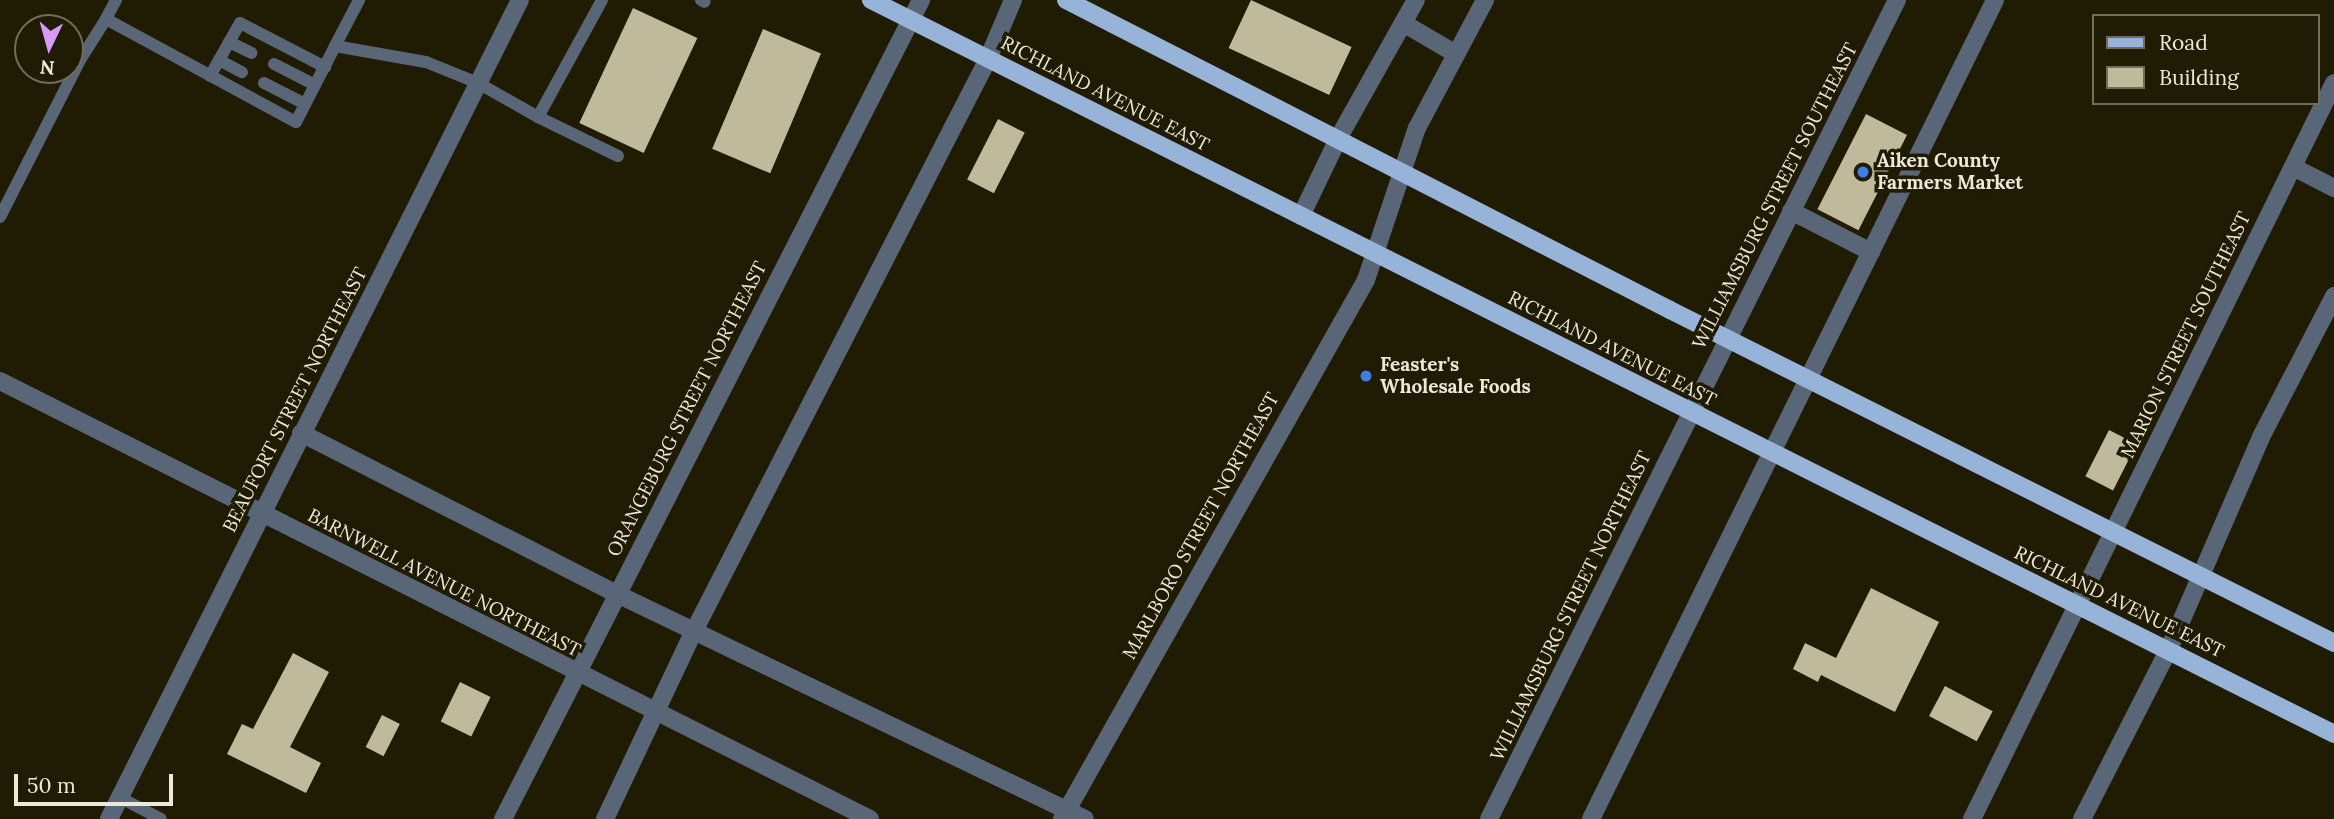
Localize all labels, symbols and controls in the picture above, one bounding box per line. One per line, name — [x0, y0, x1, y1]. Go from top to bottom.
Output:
north arrow — [14, 14, 84, 84]
legend — [2092, 14, 2320, 105]
text: Road — [2159, 29, 2208, 56]
street label: RICHLAND AVENUE EAST — [997, 31, 1213, 157]
street label: WILLIAMSBURG STREET SOUTHEAST — [1688, 39, 1862, 353]
text: N — [39, 55, 56, 81]
text: Building — [2159, 64, 2239, 91]
place label: Aiken County Farmers Market — [1877, 150, 2023, 194]
marker: Aiken County Farmers Market — [1855, 164, 1871, 180]
street label: MARION STREET SOUTHEAST — [2116, 208, 2256, 462]
street label: ORANGEBURG STREET NORTHEAST — [602, 258, 772, 560]
street label: BEAUFORT STREET NORTHEAST — [218, 264, 372, 536]
street label: RICHLAND AVENUE EAST — [1504, 286, 1720, 412]
place label: Feaster's Wholesale Foods — [1380, 354, 1531, 398]
marker: Feaster's Wholesale Foods — [1358, 368, 1374, 384]
street label: MARLBORO STREET NORTHEAST — [1118, 389, 1284, 663]
street label: WILLIAMSBURG STREET NORTHEAST — [1486, 447, 1656, 765]
street label: BARNWELL AVENUE NORTHEAST — [304, 504, 584, 662]
street label: RICHLAND AVENUE EAST — [2010, 541, 2228, 663]
scale bar — [18, 760, 177, 804]
text: 50 m — [27, 772, 76, 799]

